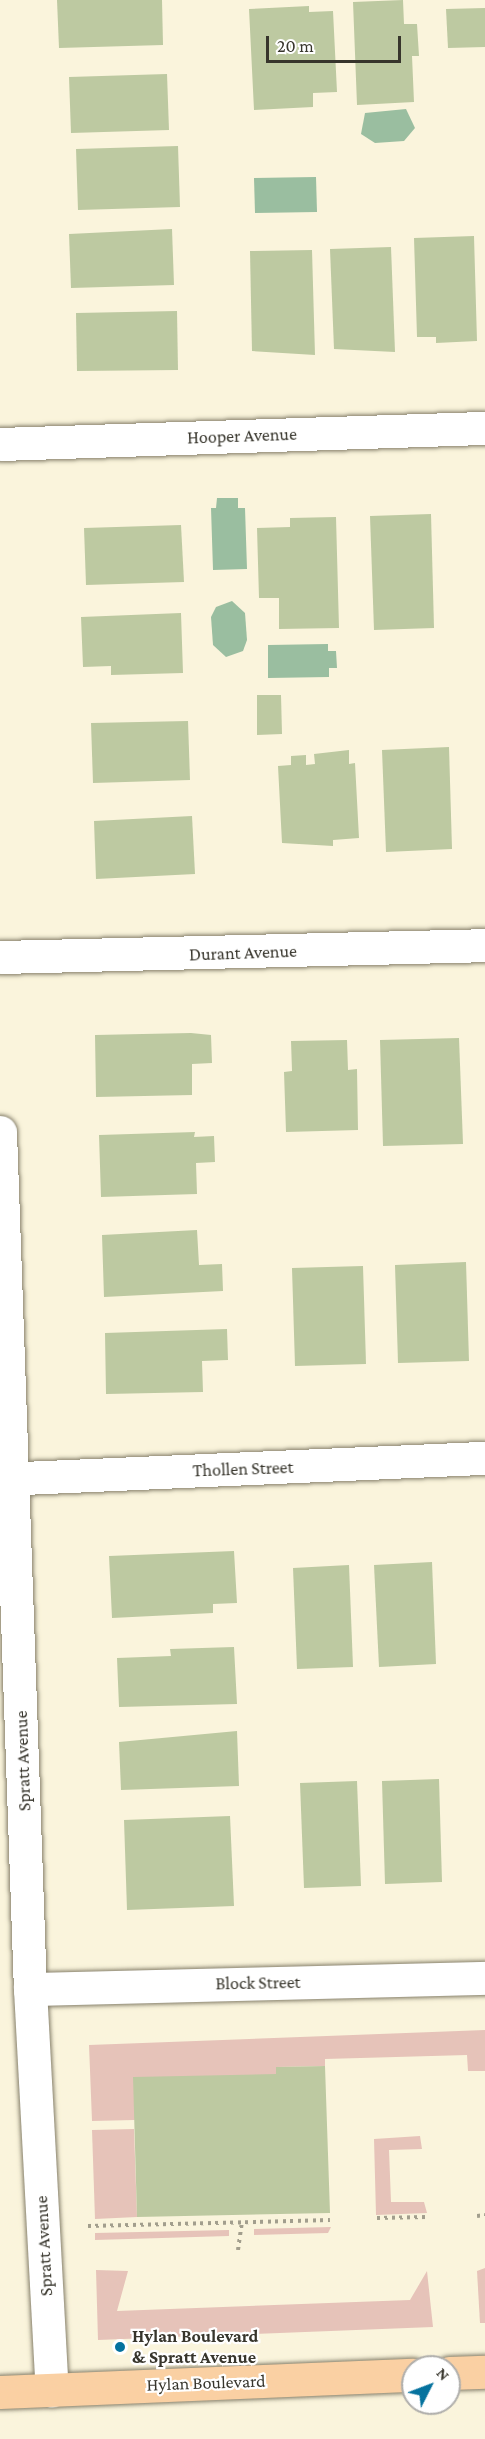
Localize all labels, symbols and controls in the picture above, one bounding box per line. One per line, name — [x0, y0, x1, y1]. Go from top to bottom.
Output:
scale bar — [269, 24, 404, 62]
text: 20 m — [277, 36, 314, 56]
street label: Hooper Avenue — [187, 423, 297, 449]
street label: Durant Avenue — [189, 940, 297, 966]
street label: Thollen Street — [192, 1456, 294, 1482]
street label: Spratt Avenue — [10, 1710, 36, 1812]
street label: Block Street — [215, 1971, 301, 1995]
street label: Spratt Avenue — [31, 2195, 57, 2297]
place label: Hylan Boulevard & Spratt Avenue — [132, 2326, 258, 2368]
marker: Hylan Boulevard & Spratt Avenue — [113, 2340, 127, 2354]
north arrow — [401, 2355, 461, 2415]
text: N — [433, 2364, 453, 2384]
street label: Hylan Boulevard — [146, 2370, 266, 2396]

